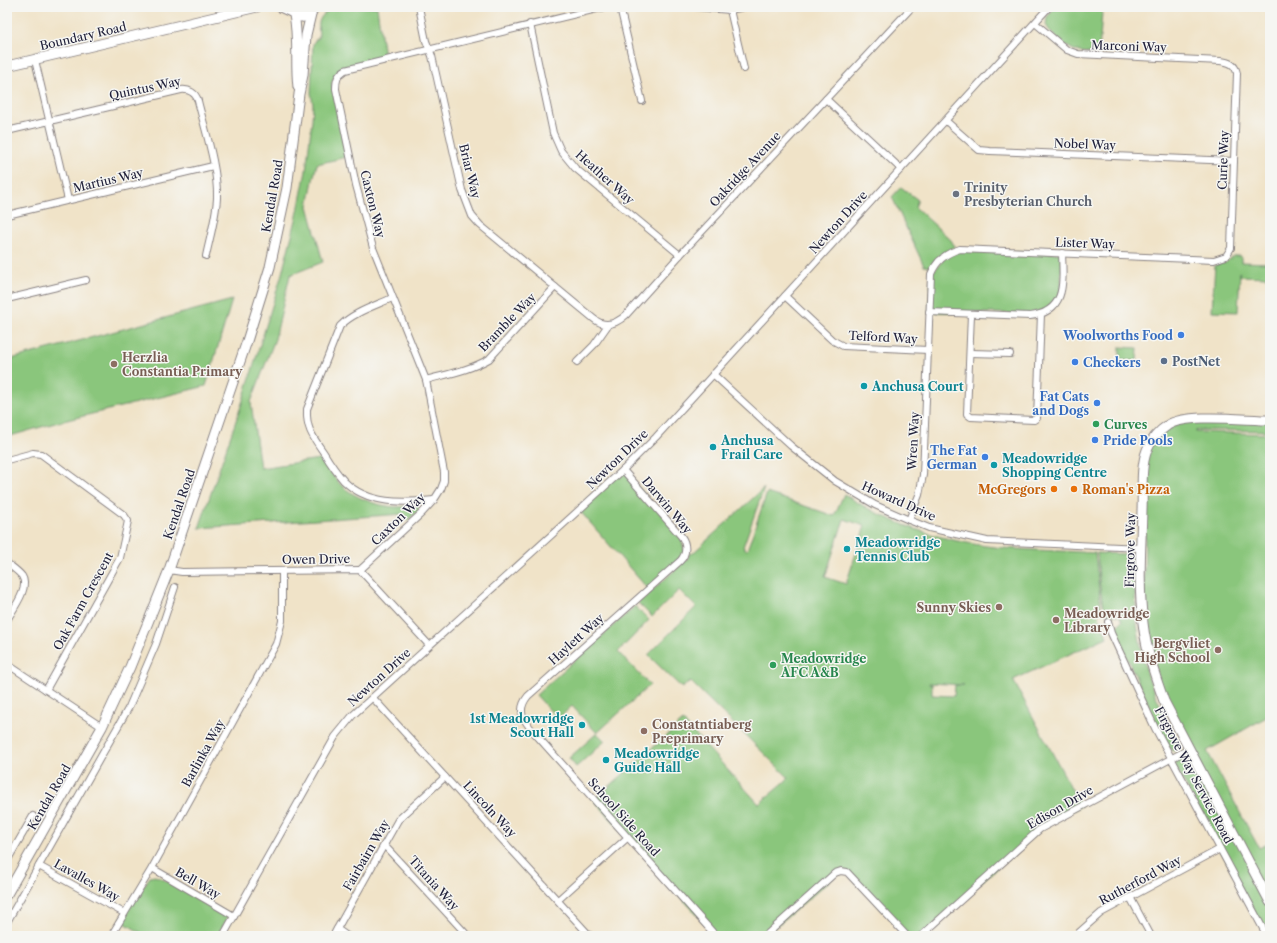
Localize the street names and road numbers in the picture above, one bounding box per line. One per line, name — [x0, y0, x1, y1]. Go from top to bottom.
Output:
street label: Boundary Road — [38, 19, 128, 53]
street label: Marconi Way — [1091, 37, 1167, 55]
street label: Quintus Way — [108, 73, 183, 103]
street label: Oakridge Avenue — [706, 128, 784, 210]
street label: Curie Way — [1214, 130, 1232, 190]
street label: Nobel Way — [1054, 135, 1117, 153]
street label: Briar Way — [456, 142, 484, 200]
street label: Heather Way — [573, 147, 638, 207]
street label: Kendal Road — [258, 158, 286, 233]
street label: Martius Way — [72, 165, 145, 195]
street label: Caxton Way — [357, 169, 389, 240]
street label: Newton Drive — [806, 187, 870, 257]
street label: Lister Way — [1055, 234, 1116, 252]
street label: Bramble Way — [475, 289, 539, 355]
street label: Telford Way — [848, 328, 918, 346]
street label: Wren Way — [904, 411, 922, 472]
street label: Newton Drive — [583, 426, 651, 492]
street label: Kendal Road — [160, 466, 198, 541]
street label: Darwin Way — [639, 473, 695, 537]
street label: Howard Drive — [860, 478, 939, 524]
street label: Caxton Way — [368, 489, 428, 548]
street label: Firgrove Way — [1122, 512, 1138, 588]
street label: Oak Farm Crescent — [50, 549, 117, 653]
street label: Owen Drive — [282, 551, 351, 567]
street label: Haylett Way — [545, 610, 607, 668]
street label: Newton Drive — [344, 645, 414, 709]
street label: Firgrove Way Service Road — [1151, 704, 1237, 847]
street label: Barlinka Way — [178, 716, 228, 789]
street label: Kendal Road — [24, 761, 74, 833]
street label: School Side Road — [585, 775, 664, 860]
street label: Lincoln Way — [460, 778, 520, 840]
street label: Edison Drive — [1024, 782, 1096, 832]
street label: Fairbairn Way — [340, 816, 393, 893]
street label: Rutherford Way — [1096, 852, 1184, 908]
street label: Titania Way — [406, 853, 463, 913]
street label: Lavalles Way — [51, 856, 123, 904]
street label: Bell Way — [173, 864, 224, 902]

